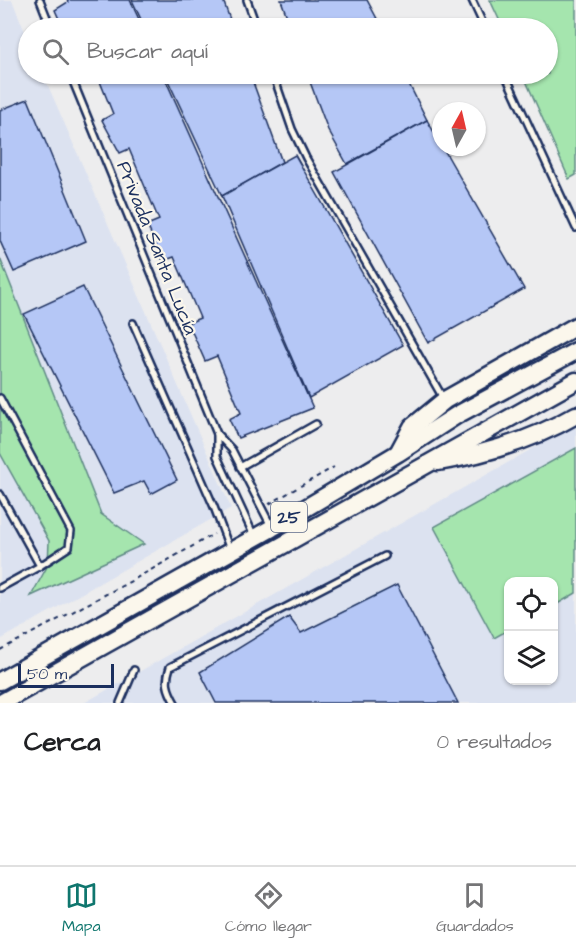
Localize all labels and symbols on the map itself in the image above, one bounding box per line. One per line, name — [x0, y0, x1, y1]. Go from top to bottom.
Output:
north arrow — [432, 102, 486, 156]
street label: Privada Santa Lucía — [109, 157, 205, 339]
road number: 25 — [271, 502, 307, 532]
scale bar — [18, 661, 114, 688]

